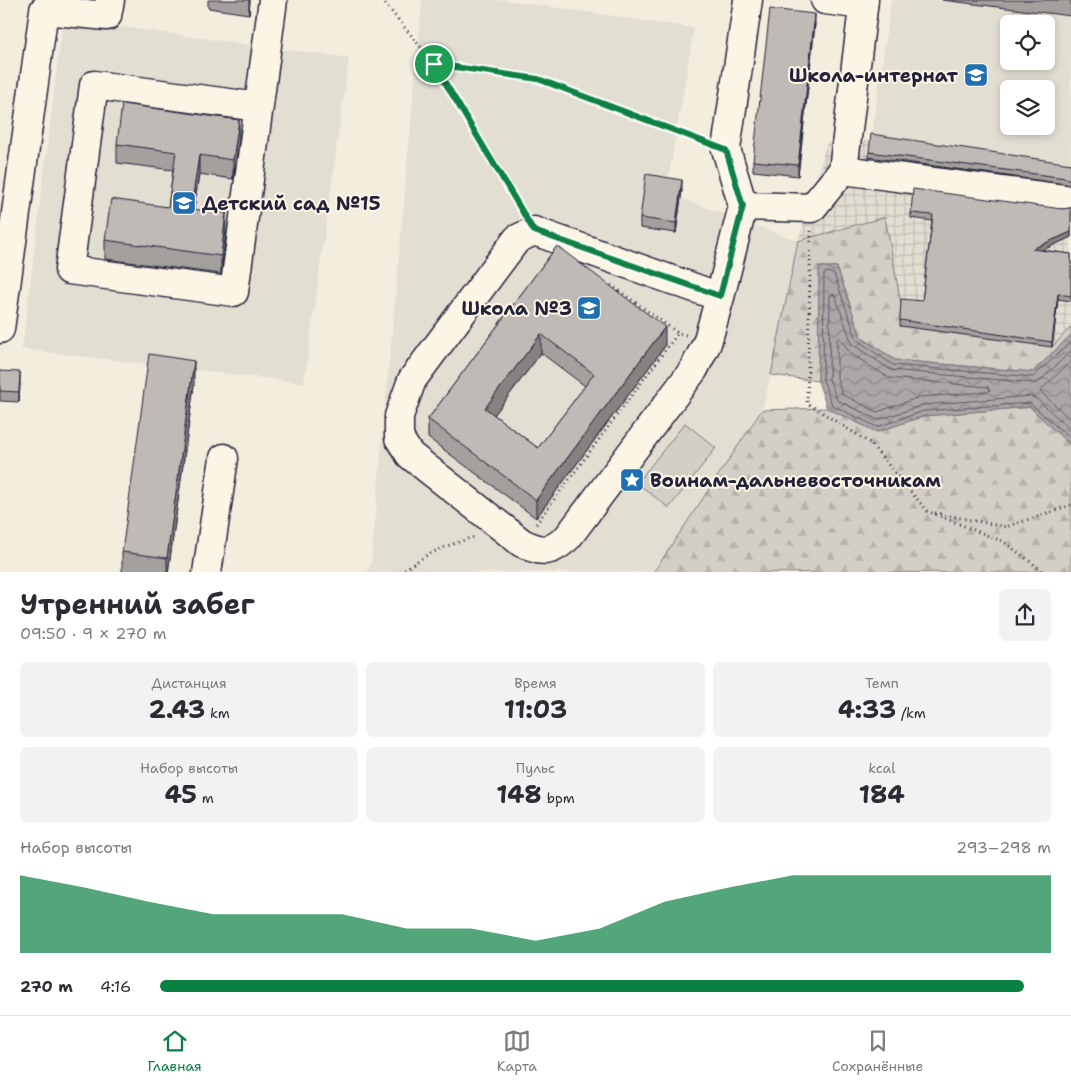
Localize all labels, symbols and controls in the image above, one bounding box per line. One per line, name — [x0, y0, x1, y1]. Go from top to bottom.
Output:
map controls — [1000, 15, 1055, 135]
button: locate — [1000, 15, 1055, 70]
pin — [413, 43, 455, 85]
icon: arrive — [420, 50, 448, 78]
school or university icon: Школа-интернат — [963, 62, 989, 88]
place label: Школа-интернат — [789, 63, 959, 88]
button: layers — [1000, 80, 1055, 135]
school or university icon: Детский сад №15 — [171, 190, 197, 216]
place label: Детский сад №15 — [202, 191, 381, 216]
school or university icon: Школа №3 — [576, 295, 602, 321]
place label: Школа №3 — [461, 296, 572, 321]
place icon: Воинам-дальневосточникам — [619, 467, 645, 493]
place label: Воинам-дальневосточникам — [650, 468, 941, 493]
text: Утренний забег — [20, 585, 255, 623]
button: share — [999, 589, 1051, 641]
text: 09:50 · 9 × 270 m — [20, 623, 167, 644]
text: Дистанция — [152, 674, 227, 692]
text: Время — [514, 674, 557, 692]
text: Темп — [865, 674, 899, 692]
text: 2.43 — [149, 692, 205, 726]
text: 11:03 — [504, 692, 567, 726]
text: 4:33 — [838, 692, 896, 726]
text: km — [205, 704, 230, 722]
text: /km — [896, 704, 926, 722]
text: Набор высоты — [140, 759, 238, 777]
text: Пульс — [516, 759, 555, 777]
text: kcal — [868, 759, 895, 777]
text: 45 — [165, 777, 197, 811]
text: 148 — [496, 777, 542, 811]
text: 184 — [859, 777, 905, 811]
text: m — [197, 789, 214, 807]
text: bpm — [542, 789, 575, 807]
text: Набор высоты — [20, 837, 132, 858]
text: 293–298 m — [956, 837, 1051, 858]
text: 270 m — [20, 976, 73, 997]
text: 4:16 — [100, 976, 131, 997]
tab: Главная — [148, 1027, 202, 1075]
tab: Карта — [497, 1027, 537, 1075]
tab: Сохранённые — [832, 1027, 923, 1075]

